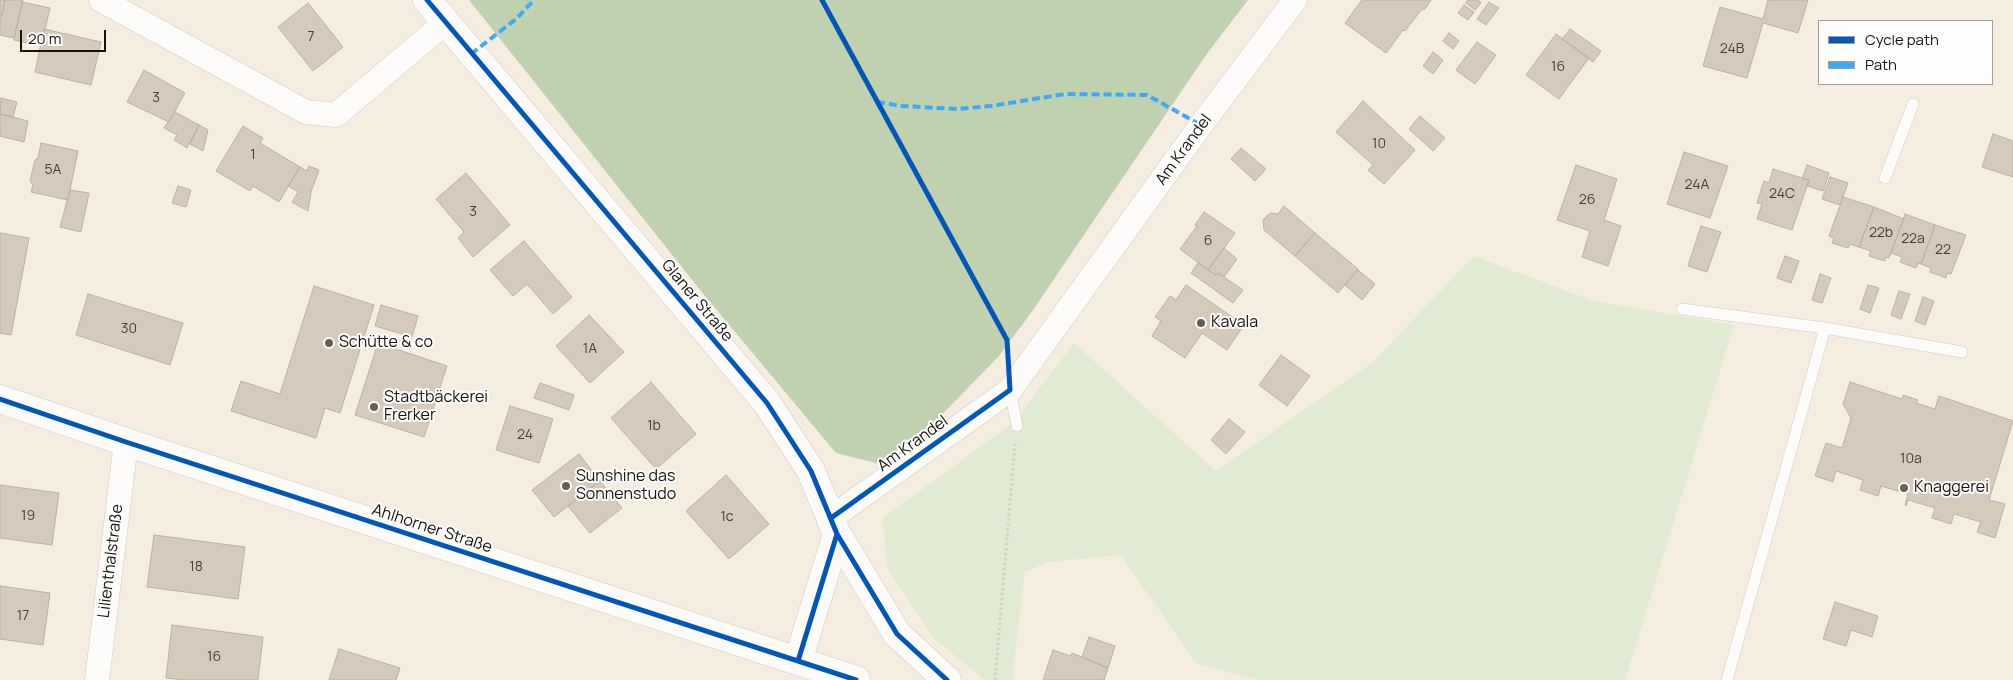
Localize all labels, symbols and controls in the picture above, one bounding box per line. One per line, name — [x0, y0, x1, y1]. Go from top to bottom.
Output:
scale bar — [22, 20, 109, 52]
legend — [1818, 20, 1993, 85]
text: 20 m — [28, 28, 61, 49]
house number: 7 — [307, 29, 315, 45]
text: Cycle path — [1865, 29, 1939, 50]
house number: 24B — [1720, 41, 1744, 57]
text: Path — [1865, 54, 1897, 75]
house number: 16 — [1551, 59, 1565, 75]
house number: 3 — [152, 90, 160, 106]
street label: Am Krandel — [1152, 111, 1216, 189]
house number: 10 — [1372, 136, 1386, 152]
house number: 1 — [250, 147, 256, 163]
house number: 5A — [45, 162, 61, 178]
house number: 24A — [1685, 177, 1709, 193]
house number: 24C — [1769, 186, 1795, 202]
house number: 26 — [1579, 192, 1595, 208]
house number: 3 — [469, 204, 477, 220]
house number: 22b — [1869, 225, 1893, 241]
house number: 22a — [1901, 231, 1925, 247]
house number: 6 — [1204, 233, 1212, 249]
house number: 22 — [1935, 242, 1951, 258]
street label: Glaner Straße — [657, 256, 737, 346]
place label: Kavala — [1211, 313, 1258, 333]
marker: Kavala — [1195, 317, 1207, 329]
house number: 30 — [121, 321, 137, 337]
place label: Schütte & co — [339, 333, 433, 353]
marker: Schütte & co — [323, 337, 335, 349]
house number: 1A — [583, 341, 597, 357]
place label: Stadtbäckerei Frerker — [384, 388, 488, 426]
marker: Stadtbäckerei Frerker — [368, 401, 380, 413]
street label: Am Krandel — [874, 412, 952, 476]
house number: 1b — [647, 418, 661, 434]
house number: 24 — [517, 427, 533, 443]
house number: 10a — [1900, 451, 1922, 467]
place label: Sunshine das Sonnenstudo — [576, 467, 676, 505]
place label: Knaggerei — [1914, 478, 1989, 498]
marker: Sunshine das Sonnenstudo — [560, 480, 572, 492]
marker: Knaggerei — [1898, 482, 1910, 494]
street label: Ahlhorner Straße — [369, 500, 495, 558]
street label: Lilienthalstraße — [94, 503, 128, 619]
house number: 19 — [21, 508, 35, 524]
house number: 1c — [720, 509, 734, 525]
house number: 18 — [189, 559, 203, 575]
house number: 17 — [17, 608, 29, 624]
house number: 16 — [207, 649, 221, 665]

